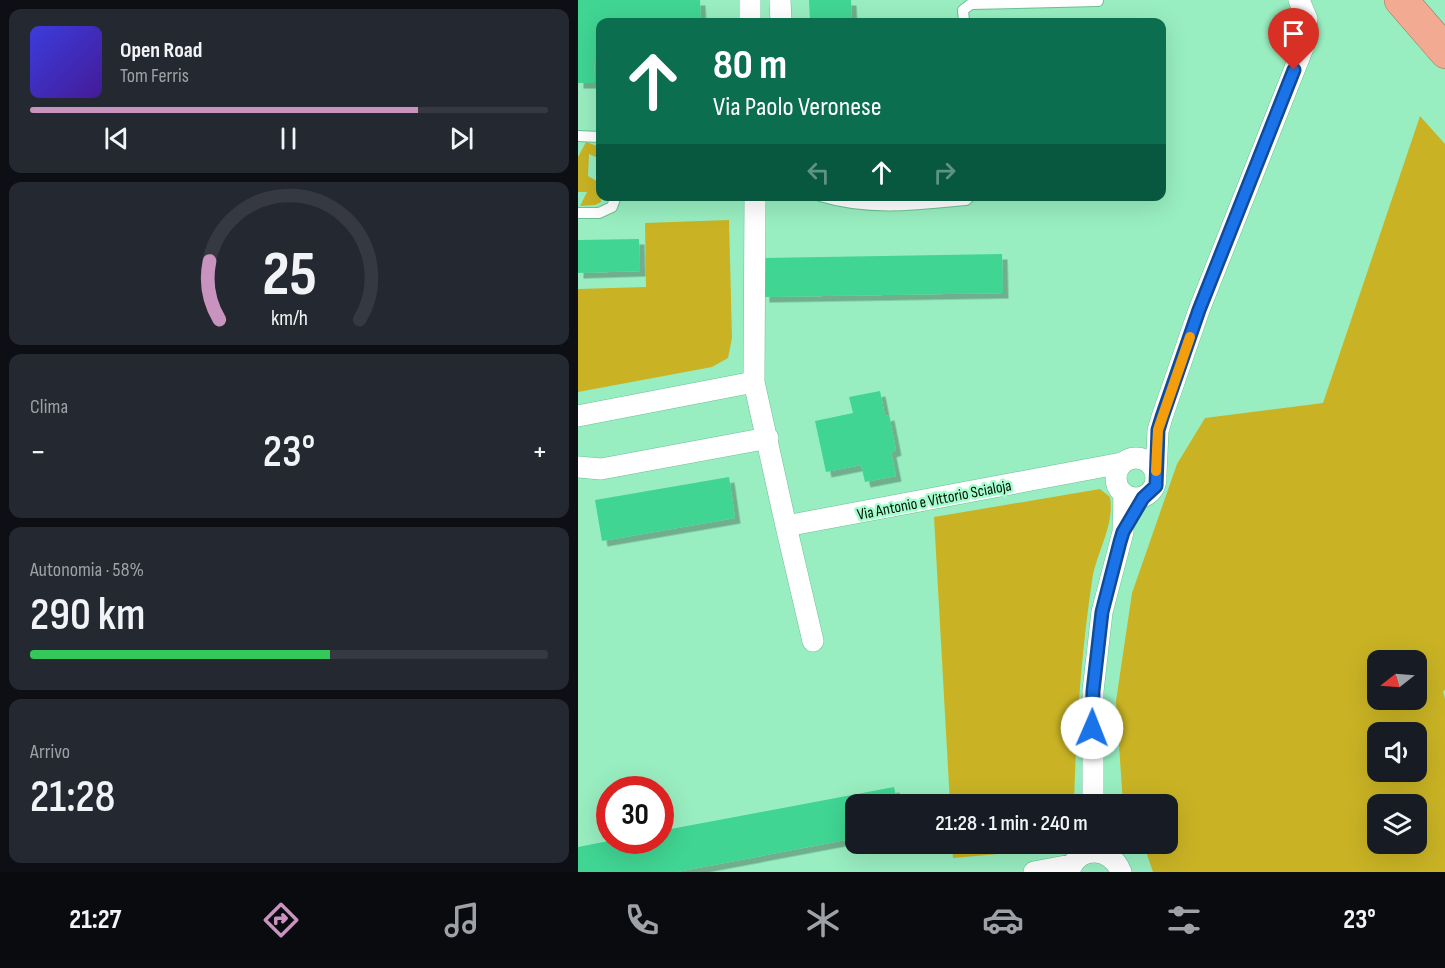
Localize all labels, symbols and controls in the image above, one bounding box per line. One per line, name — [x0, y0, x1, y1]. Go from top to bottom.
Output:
pin — [1268, 8, 1319, 70]
icon: arrive — [1277, 17, 1310, 50]
text: Open Road — [120, 37, 202, 64]
text: 80 m — [713, 40, 787, 91]
icon: ahead — [614, 42, 692, 120]
text: Tom Ferris — [120, 64, 189, 88]
text: Via Paolo Veronese — [713, 91, 882, 123]
icon: previous — [100, 122, 133, 155]
icon: pause — [272, 122, 305, 155]
icon: next — [445, 122, 478, 155]
icon: left — [802, 156, 835, 189]
icon: ahead — [865, 156, 898, 189]
icon: right — [928, 156, 961, 189]
text: 25 — [262, 239, 316, 314]
text: km/h — [270, 307, 308, 332]
text: Clima — [30, 395, 68, 419]
text: 23° — [263, 425, 315, 480]
text: − — [30, 432, 46, 472]
text: + — [532, 432, 548, 472]
street label: Via Antonio e Vittorio Scialoja — [856, 476, 1013, 525]
text: Autonomia · 58% — [30, 558, 144, 582]
text: 290 km — [30, 588, 146, 643]
north arrow — [1367, 650, 1427, 710]
map controls — [1367, 650, 1427, 854]
position arrow — [1060, 696, 1124, 760]
button: sound — [1367, 722, 1427, 782]
text: Arrivo — [30, 740, 70, 764]
text: 21:28 — [30, 770, 115, 825]
speed limit sign: 30 — [596, 776, 674, 854]
button: layers — [1367, 794, 1427, 854]
text: 21:28 · 1 min · 240 m — [935, 810, 1088, 837]
icon: directions — [260, 899, 302, 941]
icon: music — [441, 899, 483, 941]
icon: phone — [621, 899, 663, 941]
icon: climate — [802, 899, 844, 941]
icon: car — [982, 899, 1024, 941]
icon: filters — [1163, 899, 1205, 941]
text: 21:27 — [69, 904, 121, 936]
text: 23° — [1343, 904, 1376, 936]

